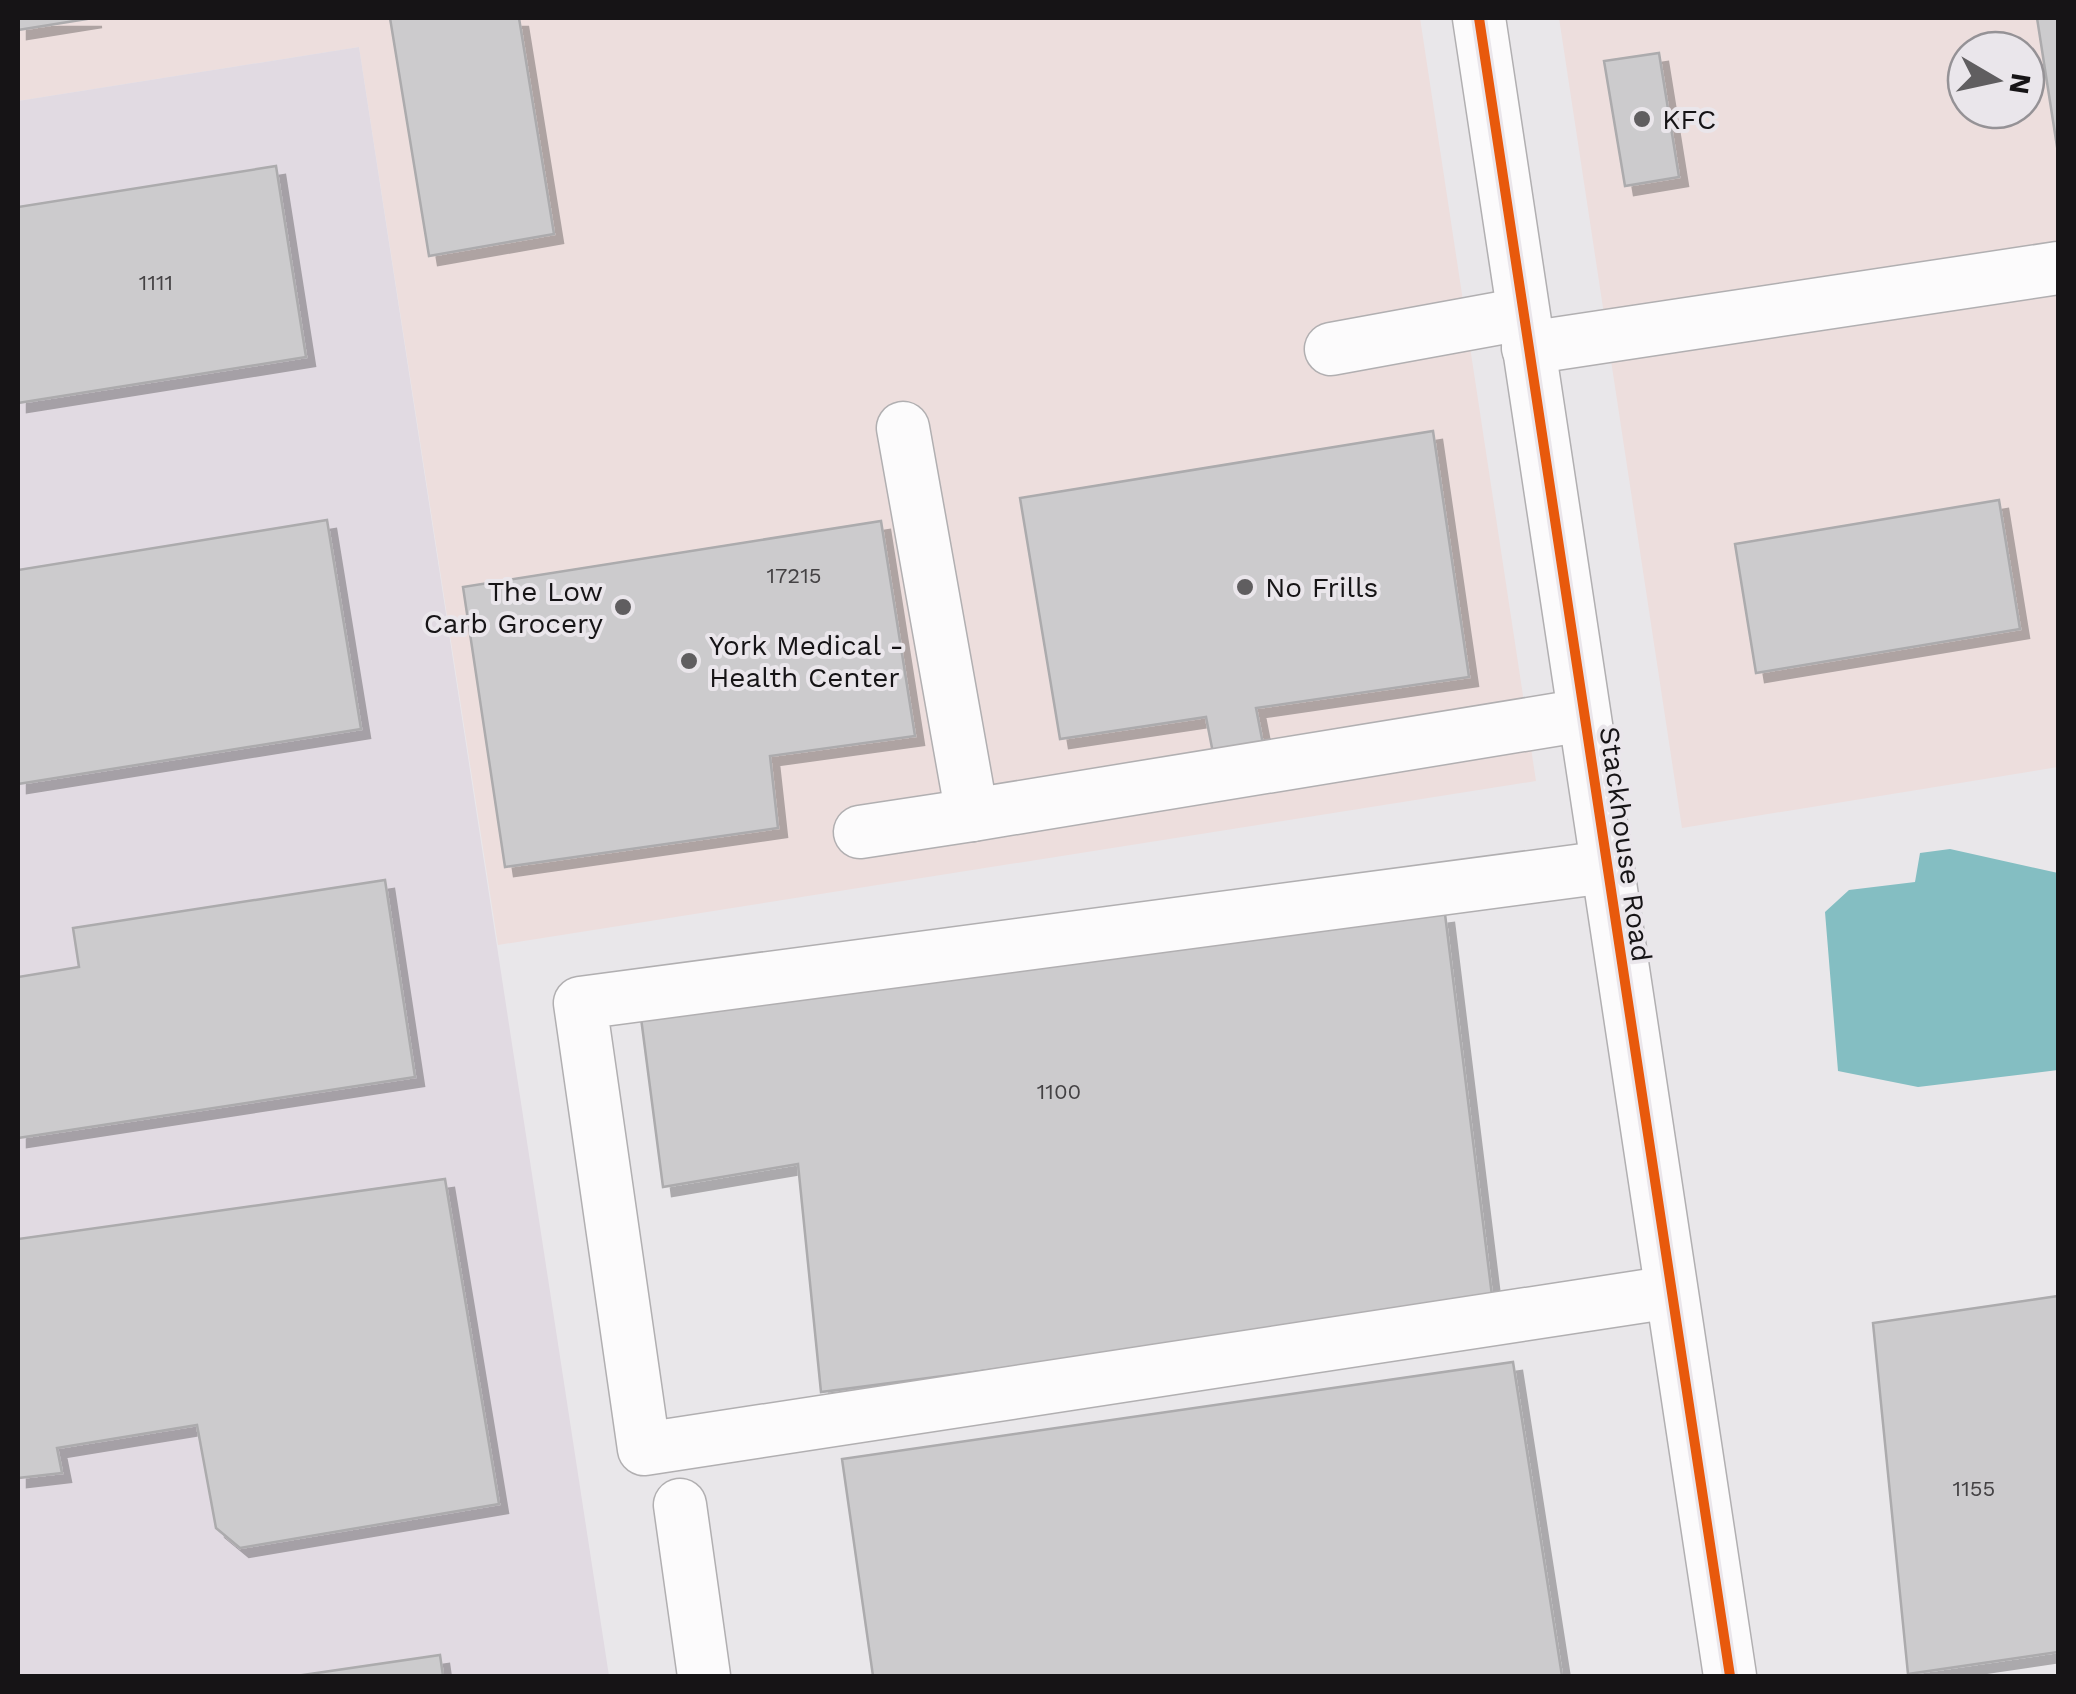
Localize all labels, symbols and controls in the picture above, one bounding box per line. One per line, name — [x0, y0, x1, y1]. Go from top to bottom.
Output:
north arrow — [1946, 30, 2046, 130]
text: N — [2002, 71, 2038, 97]
place label: KFC — [1662, 103, 1716, 136]
marker: KFC — [1631, 108, 1653, 130]
house number: 1111 — [139, 270, 173, 295]
house number: 17215 — [766, 563, 822, 588]
place label: No Frills — [1265, 571, 1378, 604]
place label: The Low Carb Grocery — [424, 575, 604, 640]
marker: No Frills — [1234, 576, 1256, 598]
marker: The Low Carb Grocery — [612, 596, 634, 618]
place label: York Medical - Health Center — [709, 629, 904, 694]
marker: York Medical - Health Center — [678, 650, 700, 672]
street label: Stackhouse Road — [1593, 724, 1658, 964]
house number: 1100 — [1037, 1079, 1081, 1104]
house number: 1155 — [1953, 1476, 1995, 1501]

